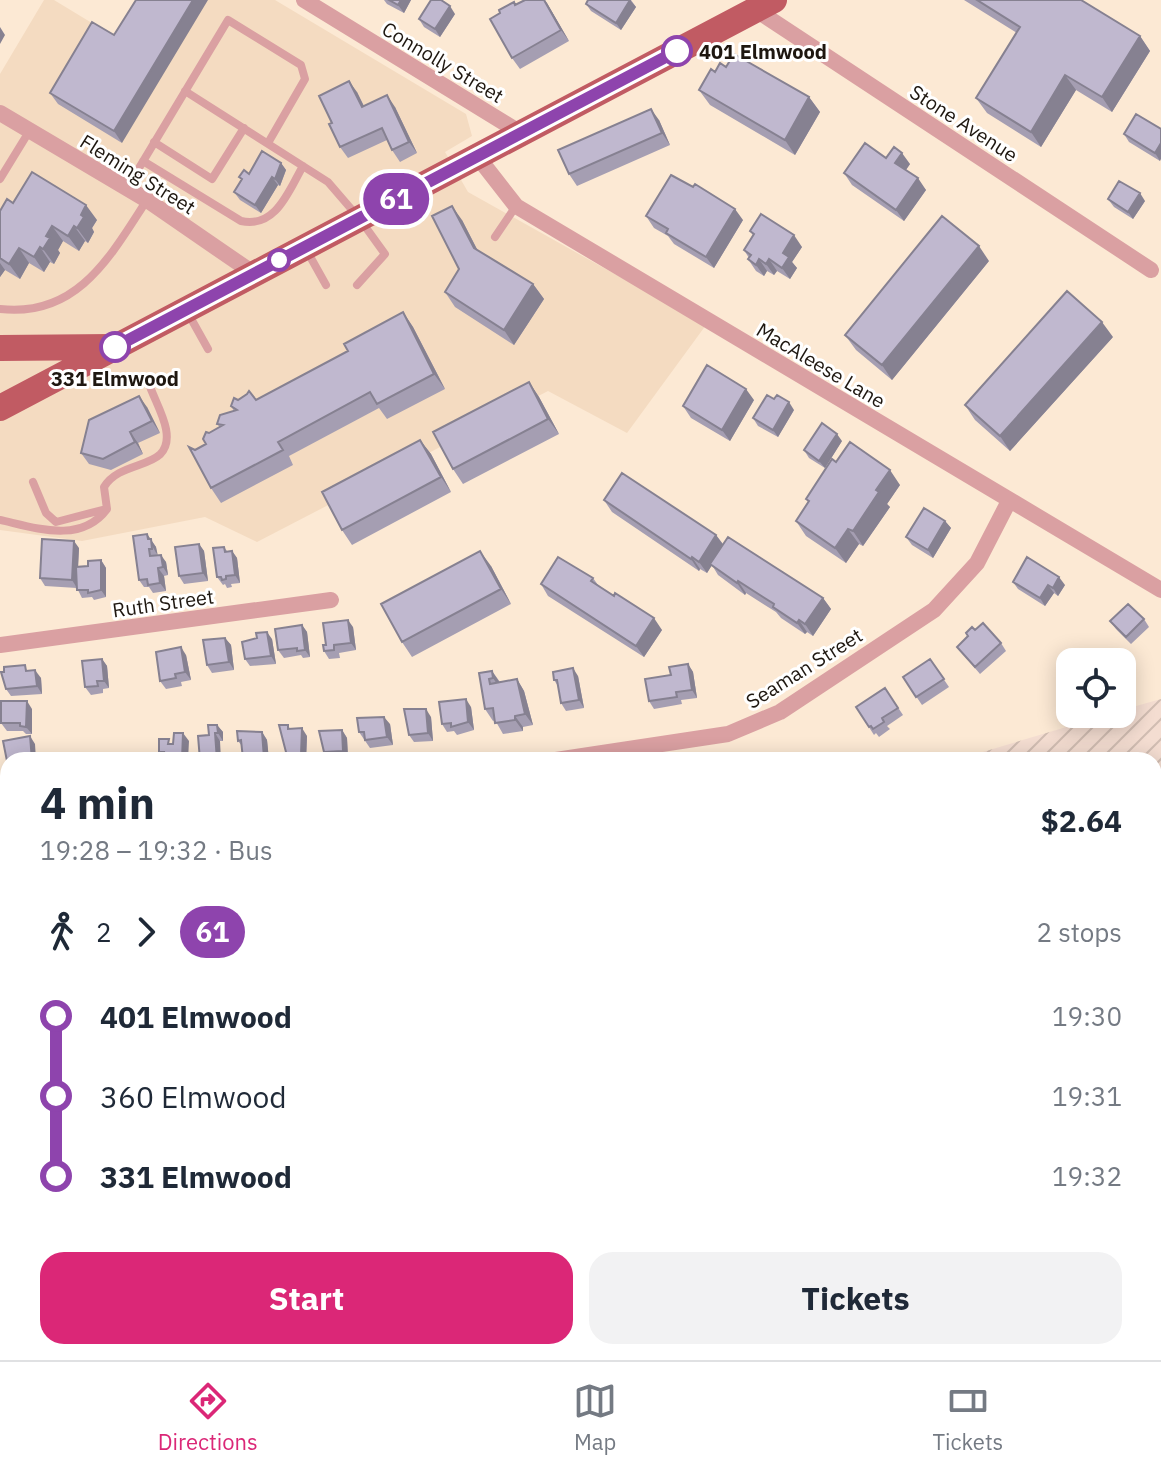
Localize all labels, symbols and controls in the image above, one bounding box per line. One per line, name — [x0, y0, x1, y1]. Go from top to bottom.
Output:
street label: Connolly Street — [377, 15, 509, 109]
marker: 401 Elmwood — [662, 36, 692, 66]
place label: 401 Elmwood — [699, 38, 827, 65]
street label: Stone Avenue — [905, 78, 1023, 168]
street label: Fleming Street — [75, 128, 201, 220]
line badge: 61 — [360, 173, 432, 225]
text: 61 — [379, 180, 413, 217]
unlabelled marker — [268, 249, 290, 271]
street label: MacAleese Lane — [752, 316, 890, 414]
marker: 331 Elmwood — [100, 332, 130, 362]
place label: 331 Elmwood — [51, 365, 179, 392]
street label: Ruth Street — [111, 583, 215, 623]
street label: Seaman Street — [741, 621, 867, 715]
map controls — [1056, 648, 1136, 728]
button: locate — [1056, 648, 1136, 728]
text: 4 min — [40, 774, 155, 831]
text: $2.64 — [1041, 801, 1122, 840]
text: 19:28 – 19:32 · Bus — [40, 833, 273, 867]
icon: walk — [40, 910, 84, 954]
icon: forward — [124, 910, 168, 954]
text: 61 — [196, 913, 229, 950]
text: 2 — [96, 915, 112, 949]
text: 2 stops — [1036, 915, 1122, 949]
text: 401 Elmwood — [100, 997, 292, 1036]
text: 19:30 — [1052, 999, 1122, 1033]
text: 360 Elmwood — [100, 1077, 287, 1116]
text: 19:31 — [1052, 1079, 1122, 1113]
text: 331 Elmwood — [100, 1157, 292, 1196]
text: 19:32 — [1052, 1159, 1122, 1193]
button: Start — [40, 1252, 573, 1344]
button: Tickets — [589, 1252, 1122, 1344]
tab: Directions — [158, 1379, 258, 1456]
tab: Map — [573, 1379, 617, 1456]
tab: Tickets — [932, 1379, 1003, 1456]

